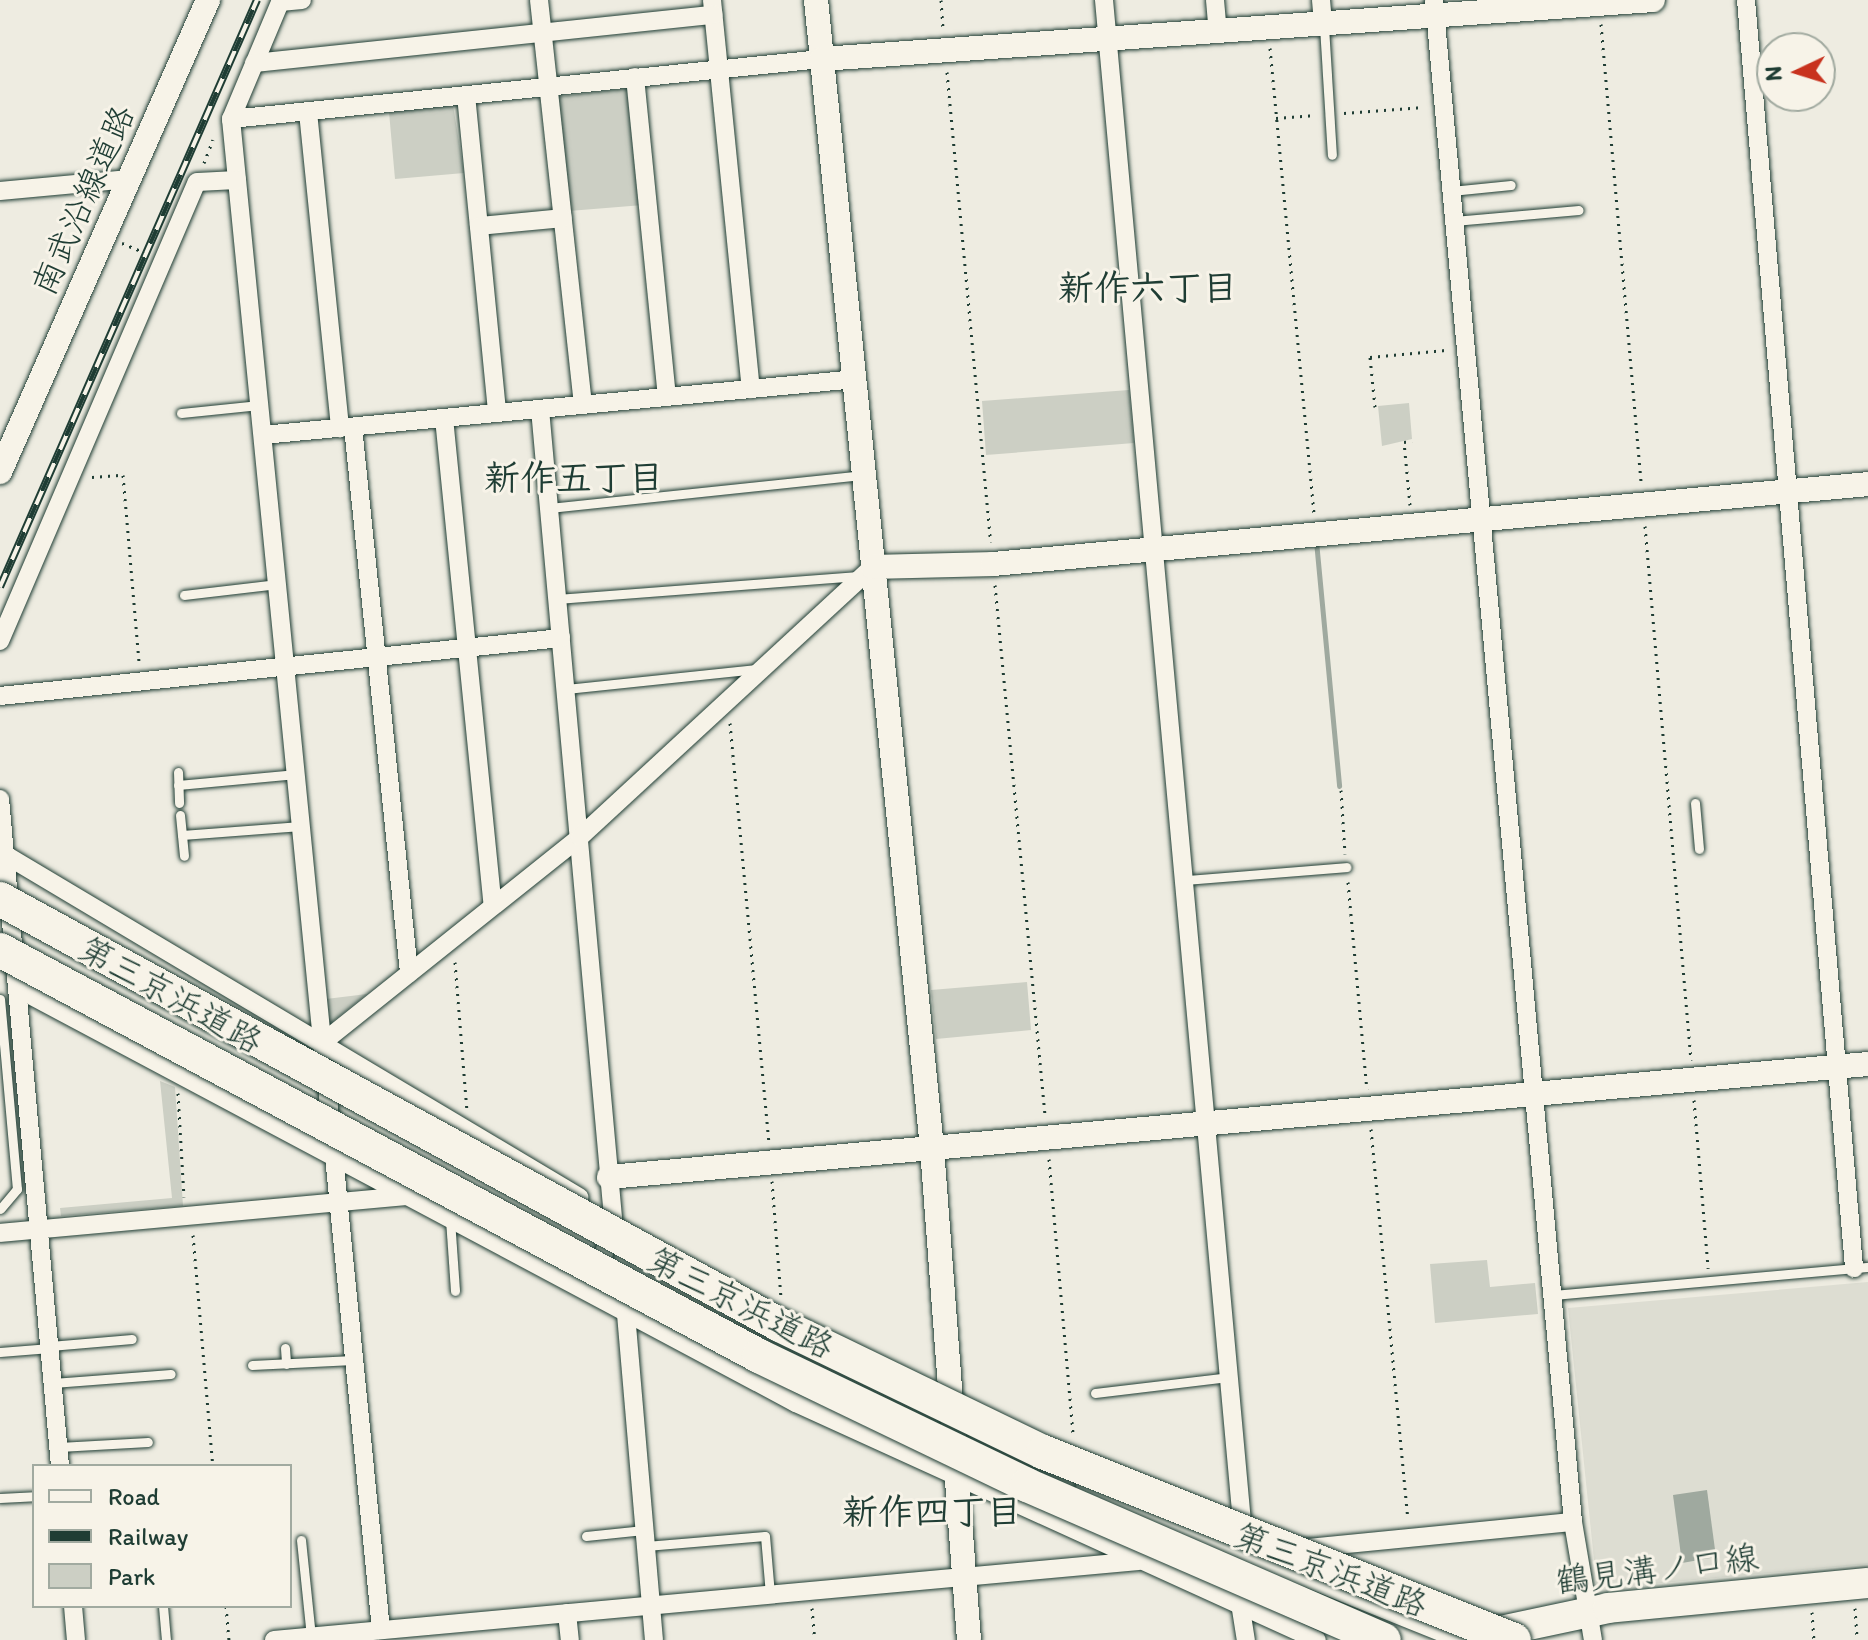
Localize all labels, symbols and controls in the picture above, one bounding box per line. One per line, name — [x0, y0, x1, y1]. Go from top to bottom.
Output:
north arrow — [1756, 32, 1836, 112]
text: N — [1760, 65, 1788, 82]
street label: 南武沿線道路 — [23, 99, 143, 301]
district label: 新作六丁目 — [1058, 266, 1238, 310]
district label: 新作五丁目 — [484, 456, 664, 500]
street label: 第三京浜道路 — [72, 928, 270, 1062]
street label: 第三京浜道路 — [641, 1239, 841, 1367]
legend — [32, 1464, 292, 1608]
text: Road — [108, 1482, 160, 1511]
district label: 新作四丁目 — [842, 1490, 1022, 1534]
street label: 第三京浜道路 — [1228, 1514, 1434, 1626]
text: Railway — [108, 1522, 188, 1551]
street label: 鶴見溝ノ口線 — [1553, 1536, 1761, 1602]
text: Park — [108, 1562, 155, 1591]

